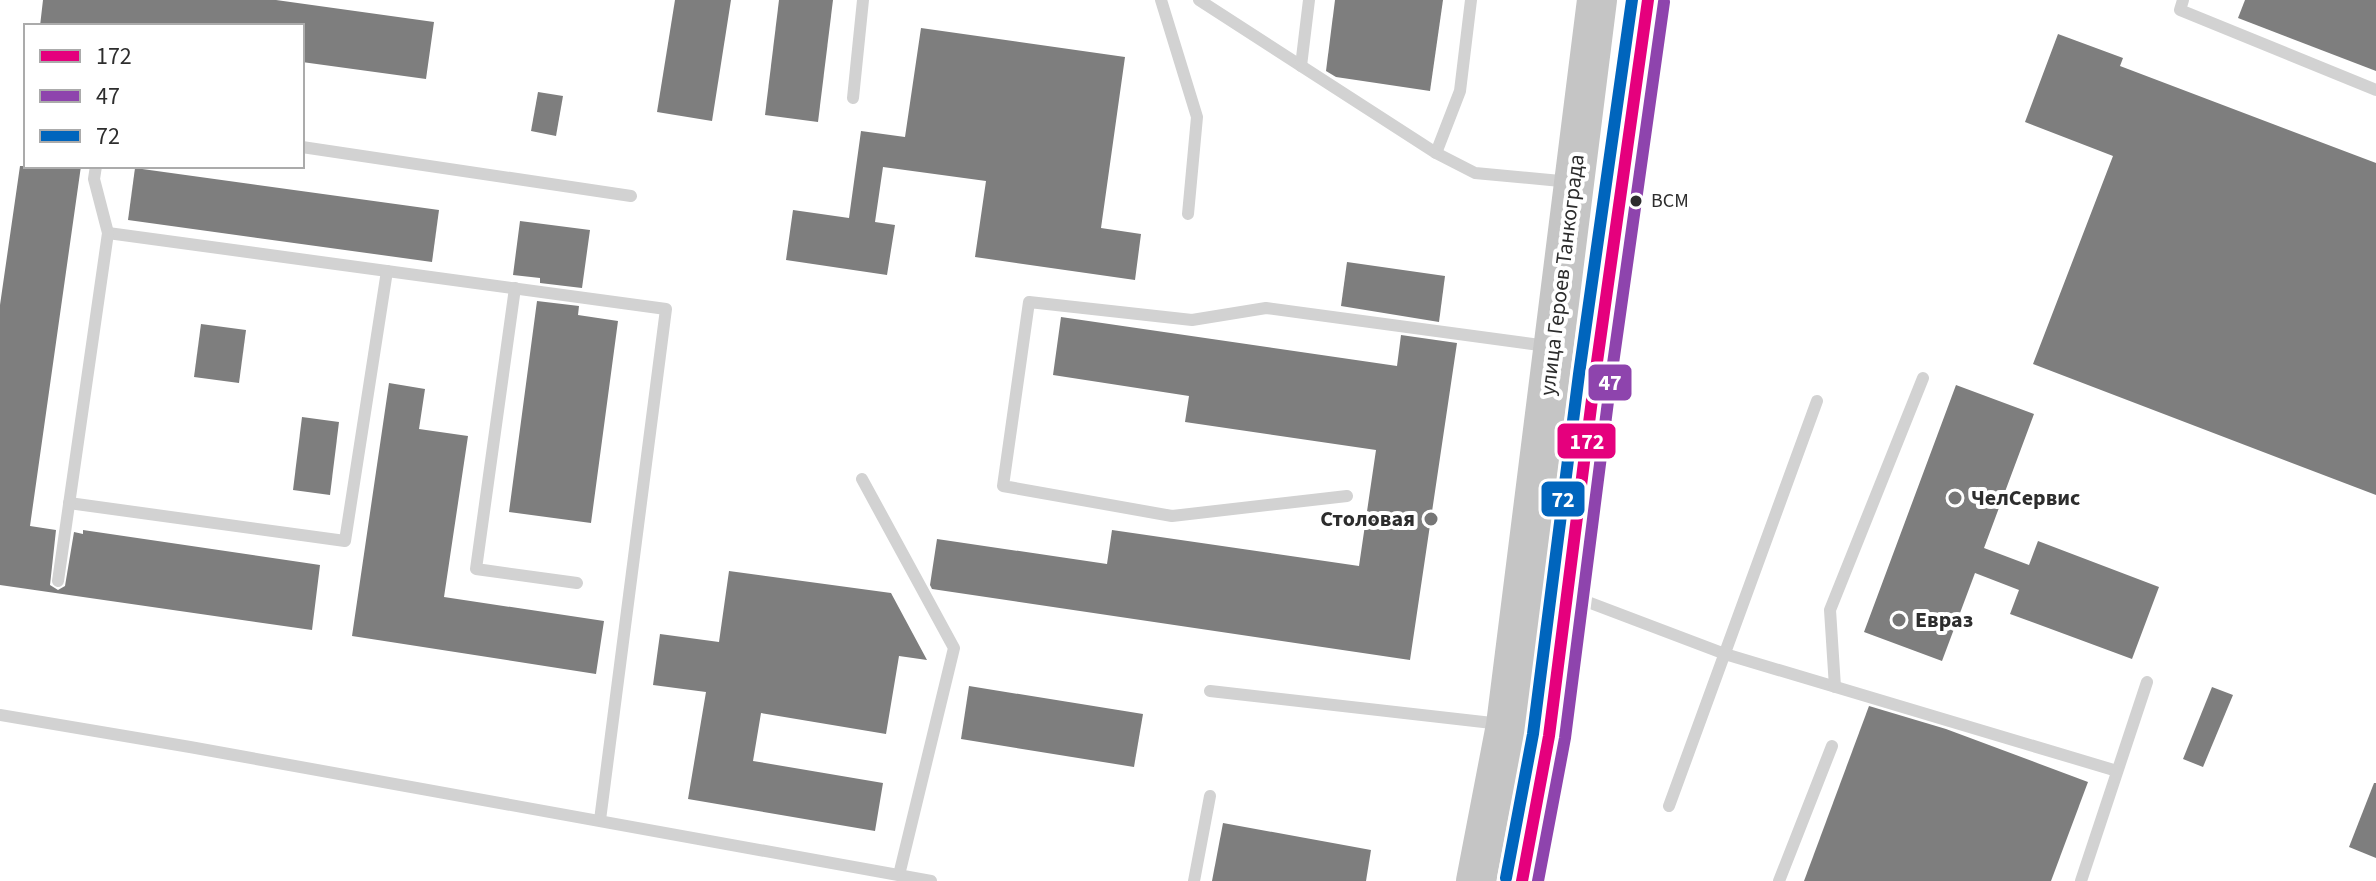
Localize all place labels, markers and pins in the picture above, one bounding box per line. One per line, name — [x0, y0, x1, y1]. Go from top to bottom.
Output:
place label: ВСМ — [1651, 187, 1689, 215]
marker: ВСМ — [1628, 193, 1644, 209]
place label: ЧелСервис — [1971, 482, 2080, 514]
marker: ЧелСервис — [1946, 489, 1964, 507]
place label: Столовая — [1320, 503, 1415, 535]
marker: Столовая — [1422, 510, 1440, 528]
place label: Евраз — [1915, 604, 1973, 636]
marker: Евраз — [1890, 611, 1908, 629]

